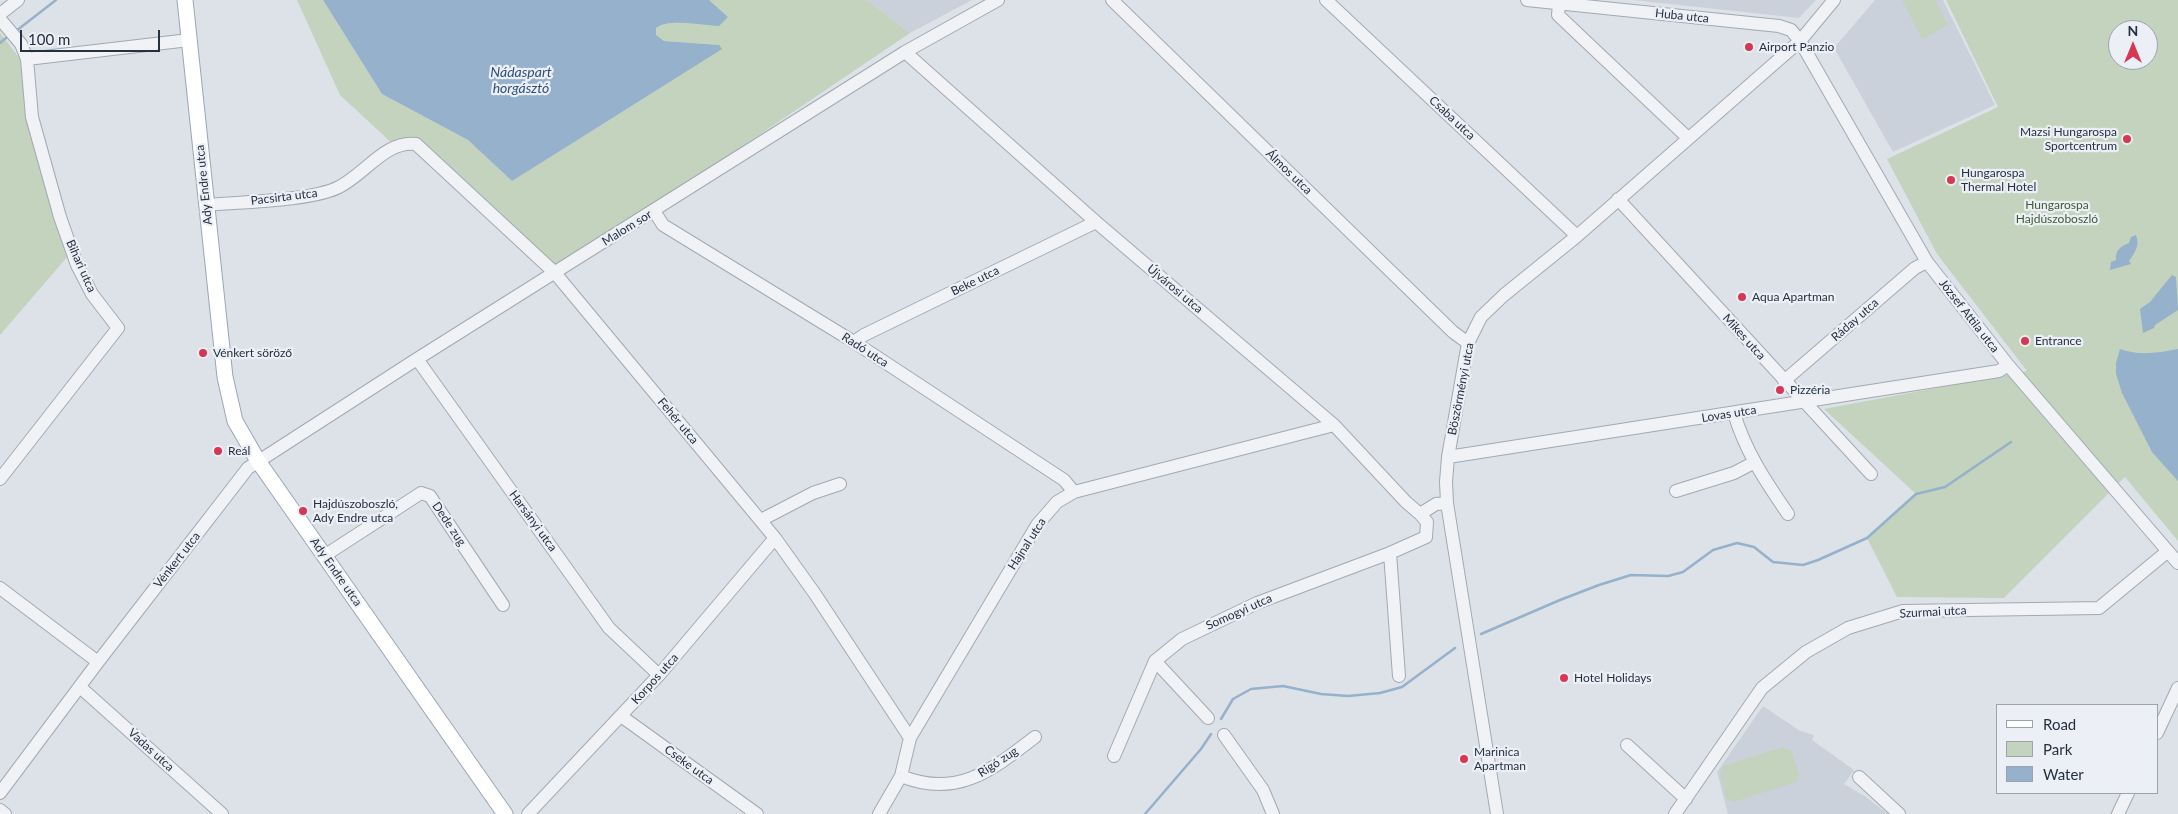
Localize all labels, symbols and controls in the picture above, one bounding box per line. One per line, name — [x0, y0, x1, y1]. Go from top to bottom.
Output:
street label: Huba utca — [1654, 6, 1710, 26]
scale bar — [22, 20, 162, 52]
north arrow — [2108, 20, 2158, 70]
text: N — [2128, 22, 2138, 39]
text: 100 m — [28, 30, 70, 48]
place label: Airport Panzio — [1759, 40, 1834, 54]
marker: Airport Panzio — [1743, 41, 1755, 53]
water label: Nádaspart horgásztó — [490, 64, 552, 96]
street label: Csaba utca — [1426, 93, 1478, 143]
place label: Mazsi Hungarospa Sportcentrum — [2020, 125, 2117, 153]
marker: Mazsi Hungarospa Sportcentrum — [2121, 133, 2133, 145]
street label: Ady Endre utca — [193, 144, 215, 226]
street label: Álmos utca — [1263, 146, 1315, 198]
place label: Hungarospa Thermal Hotel — [1961, 166, 2036, 194]
marker: Hungarospa Thermal Hotel — [1945, 174, 1957, 186]
street label: Pacsirta utca — [250, 186, 318, 208]
park label: Hungarospa Hajdúszoboszló — [2016, 198, 2098, 226]
street label: Malom sor — [599, 207, 655, 249]
street label: Bihari utca — [63, 237, 99, 295]
street label: Újvárosi utca — [1144, 262, 1206, 316]
street label: Beke utca — [949, 263, 1001, 299]
street label: József Attila utca — [1936, 276, 2002, 356]
place label: Aqua Apartman — [1752, 290, 1834, 304]
marker: Aqua Apartman — [1736, 291, 1748, 303]
street label: Ráday utca — [1828, 296, 1882, 344]
street label: Mikes utca — [1720, 311, 1768, 363]
street label: Radó utca — [839, 330, 891, 370]
place label: Entrance — [2035, 334, 2082, 348]
marker: Entrance — [2019, 335, 2031, 347]
street label: Böszörményi utca — [1445, 342, 1477, 436]
place label: Vénkert söröző — [213, 346, 292, 360]
marker: Vénkert söröző — [197, 347, 209, 359]
place label: Pizzéria — [1790, 383, 1830, 397]
marker: Pizzéria — [1774, 384, 1786, 396]
street label: Fehér utca — [655, 395, 701, 447]
street label: Lovas utca — [1701, 403, 1757, 425]
place label: Reál — [228, 444, 250, 458]
marker: Reál — [212, 445, 224, 457]
street label: Harsányi utca — [506, 488, 560, 554]
place label: Hajdúszoboszló, Ady Endre utca — [313, 497, 398, 525]
street label: Dede zug — [429, 499, 469, 549]
marker: Hajdúszoboszló, Ady Endre utca — [297, 505, 309, 517]
street label: Hajnal utca — [1005, 515, 1049, 573]
street label: Vénkert utca — [151, 529, 203, 591]
street label: Ady Endre utca — [307, 535, 365, 609]
street label: Somogyi utca — [1204, 591, 1274, 633]
street label: Szurmai utca — [1899, 603, 1967, 621]
street label: Korpos utca — [629, 651, 681, 707]
place label: Hotel Holidays — [1574, 671, 1651, 685]
marker: Hotel Holidays — [1558, 672, 1570, 684]
legend — [1996, 704, 2158, 794]
text: Road — [2043, 715, 2076, 733]
street label: Vadas utca — [125, 726, 177, 774]
text: Park — [2043, 740, 2072, 758]
street label: Cseke utca — [662, 742, 716, 788]
street label: Rigó zug — [975, 744, 1021, 780]
place label: Marinica Apartman — [1474, 745, 1526, 773]
marker: Marinica Apartman — [1458, 753, 1470, 765]
text: Water — [2043, 765, 2084, 783]

